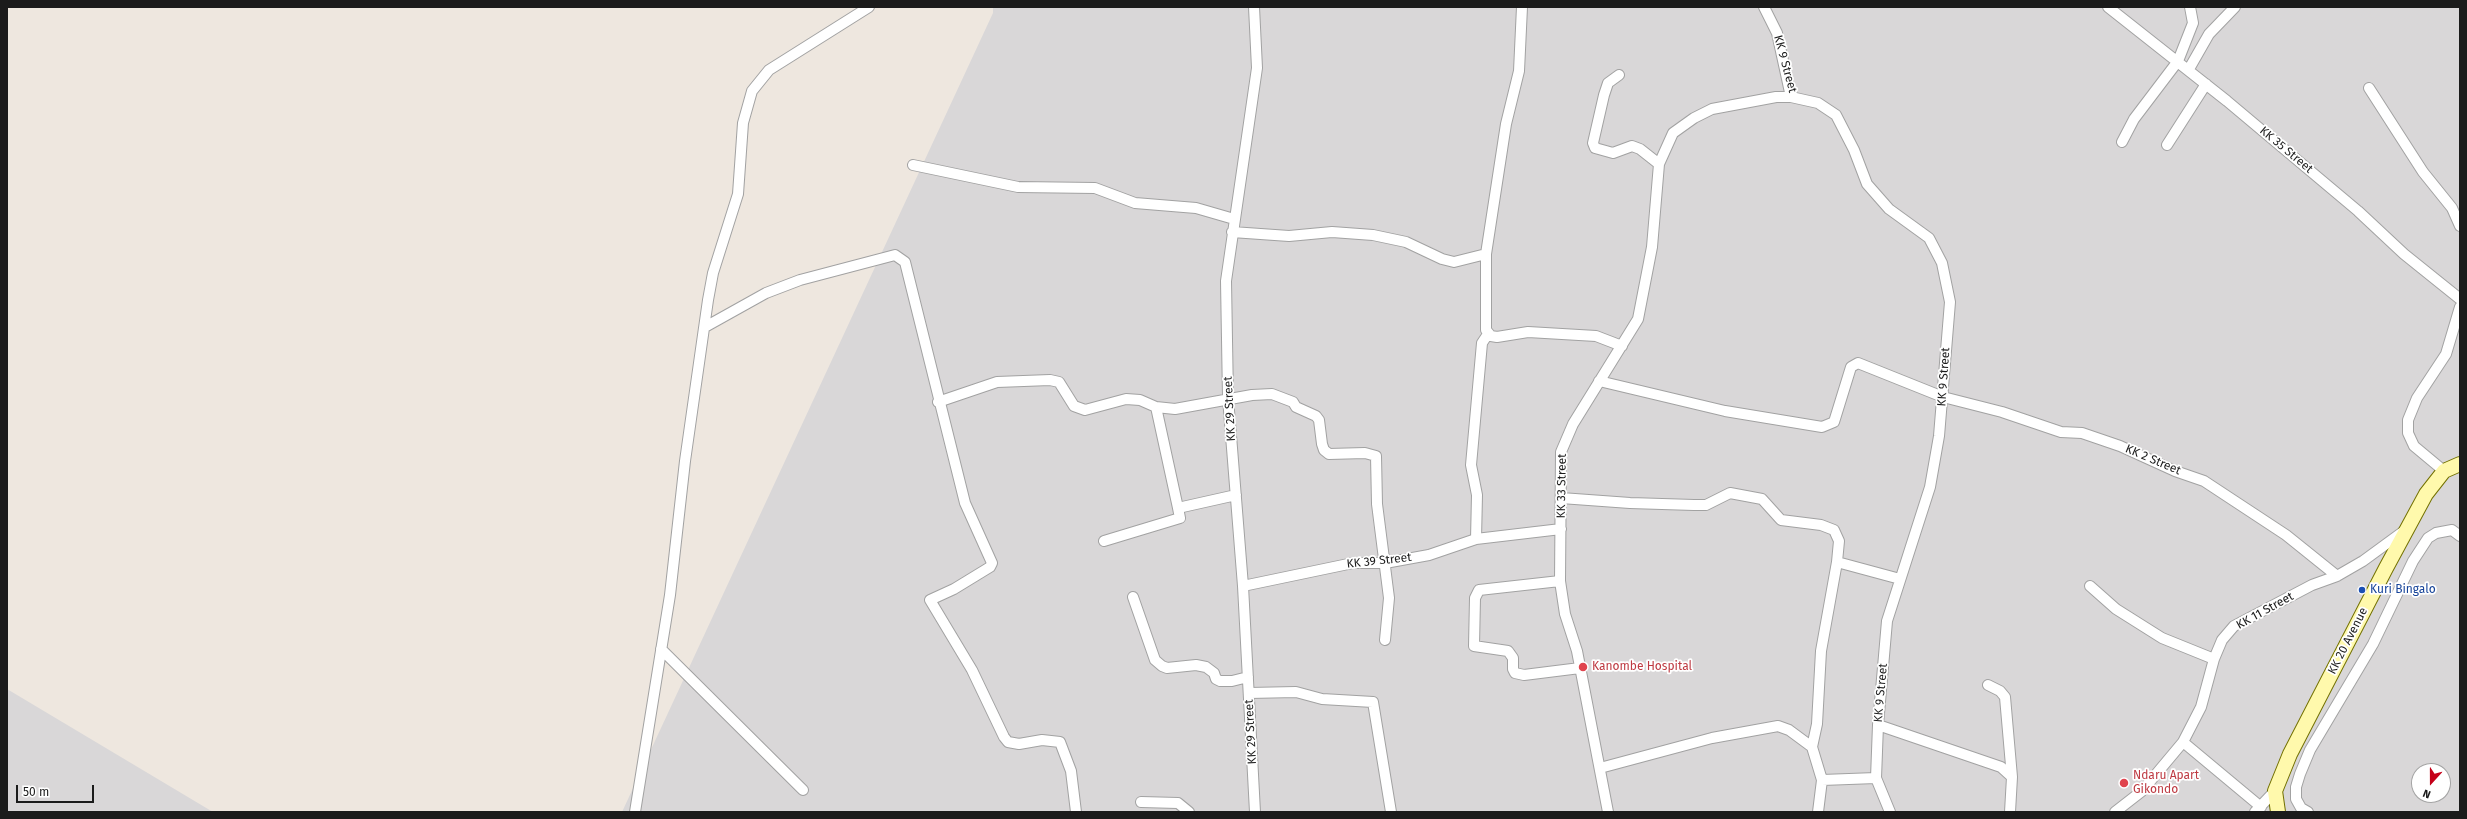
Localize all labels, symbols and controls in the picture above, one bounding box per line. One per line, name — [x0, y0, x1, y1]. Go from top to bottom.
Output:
street label: KK 9 Street — [1770, 33, 1800, 95]
street label: KK 35 Street — [2256, 124, 2316, 176]
street label: KK 9 Street — [1935, 347, 1953, 407]
street label: KK 29 Street — [1221, 376, 1239, 442]
street label: KK 2 Street — [2123, 442, 2183, 478]
street label: KK 33 Street — [1554, 453, 1570, 519]
street label: KK 39 Street — [1346, 550, 1412, 572]
place label: Kuri Bingalo — [2370, 583, 2436, 597]
marker: Kuri Bingalo — [2357, 585, 2367, 595]
street label: KK 11 Street — [2234, 589, 2296, 633]
street label: KK 20 Avenue — [2325, 605, 2371, 677]
place label: Kanombe Hospital — [1592, 660, 1692, 674]
marker: Kanombe Hospital — [1577, 661, 1589, 673]
street label: KK 9 Street — [1871, 663, 1891, 723]
street label: KK 29 Street — [1242, 699, 1260, 765]
north arrow — [2411, 763, 2451, 803]
place label: Ndaru Apart Gikondo — [2133, 769, 2199, 797]
scale bar — [18, 777, 96, 803]
marker: Ndaru Apart Gikondo — [2118, 777, 2130, 789]
text: 50 m — [23, 785, 49, 799]
text: N — [2421, 786, 2433, 801]

